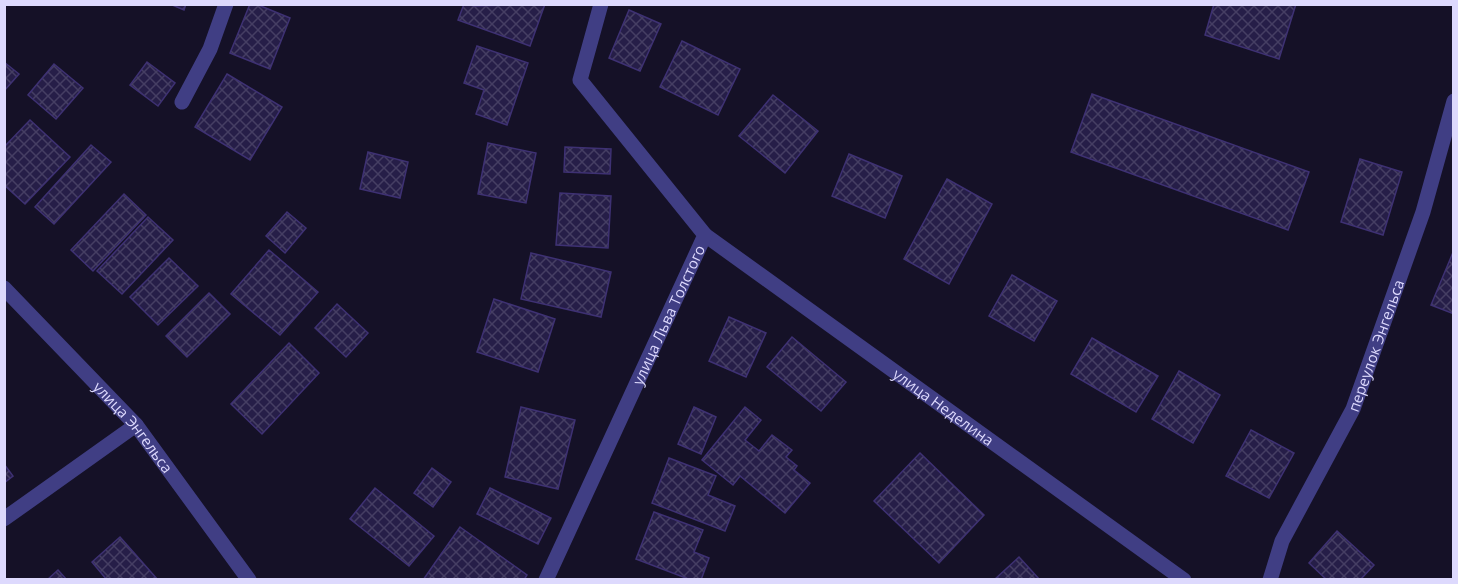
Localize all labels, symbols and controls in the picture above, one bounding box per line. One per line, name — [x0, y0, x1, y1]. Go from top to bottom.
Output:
street label: улица Льва Толстого — [627, 241, 709, 388]
street label: переулок Энгельса — [1343, 277, 1408, 414]
street label: улица Неделина — [889, 364, 998, 450]
street label: улица Энгельса — [89, 377, 178, 477]

